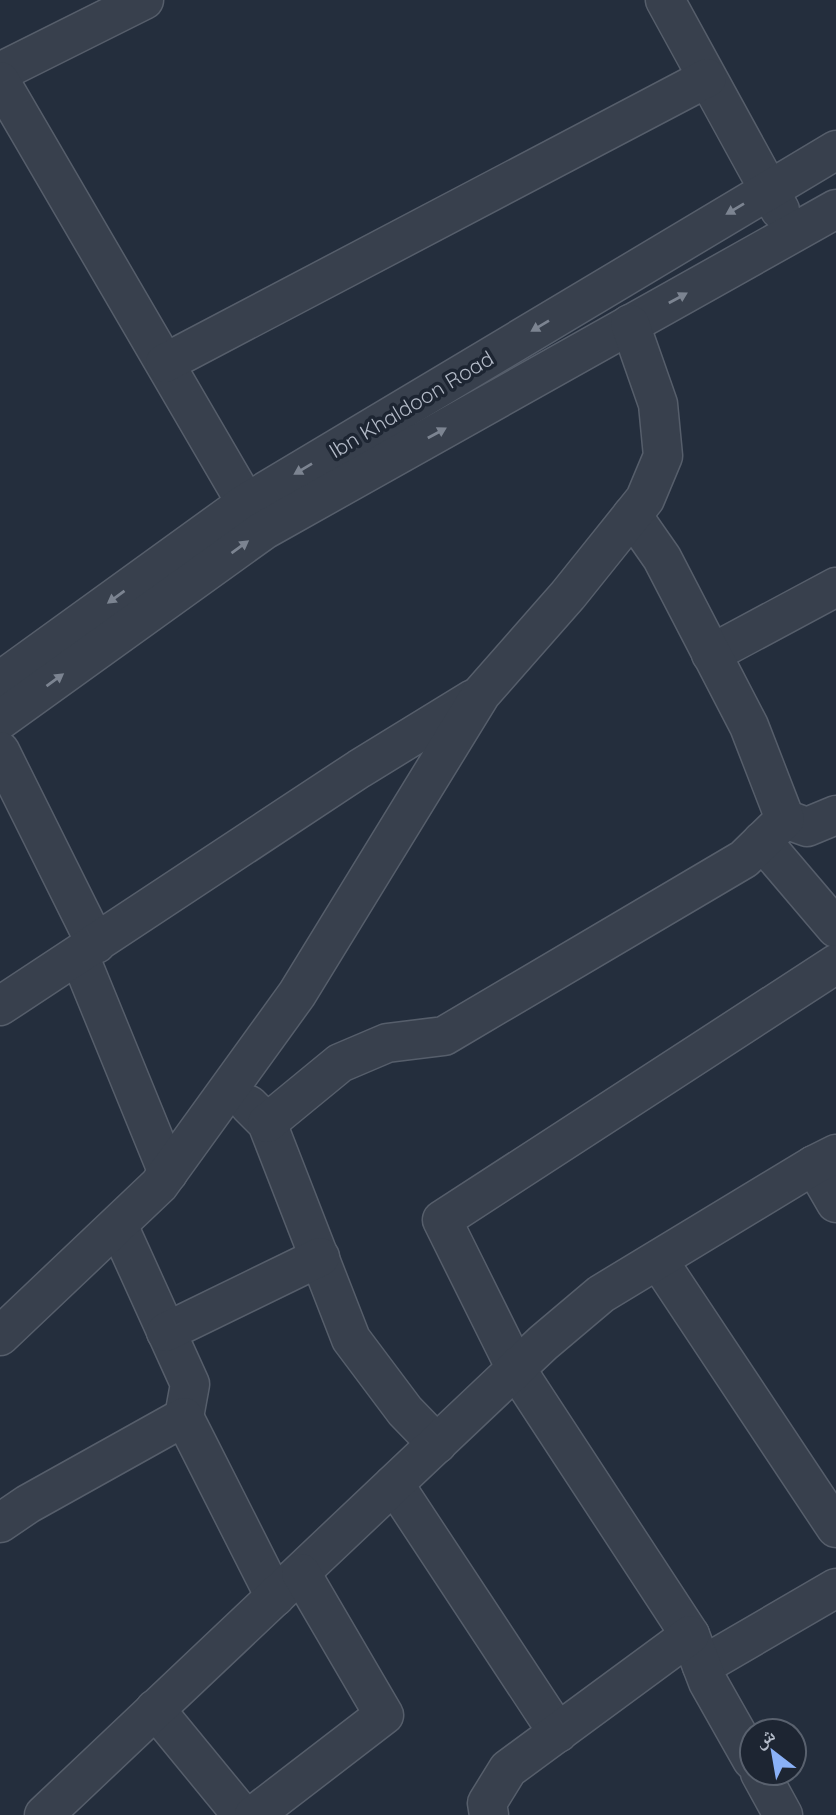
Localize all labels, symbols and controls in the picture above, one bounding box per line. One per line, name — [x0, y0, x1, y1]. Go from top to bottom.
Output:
one-way arrow — [725, 202, 744, 215]
one-way arrow — [668, 292, 687, 304]
one-way arrow — [530, 320, 549, 333]
street label: Ibn Khaldoon Road — [324, 345, 498, 463]
one-way arrow — [427, 427, 446, 439]
one-way arrow — [294, 463, 313, 475]
one-way arrow — [231, 541, 249, 555]
one-way arrow — [107, 590, 125, 605]
one-way arrow — [46, 673, 64, 687]
north arrow — [738, 1717, 808, 1787]
text: ش — [749, 1722, 779, 1753]

